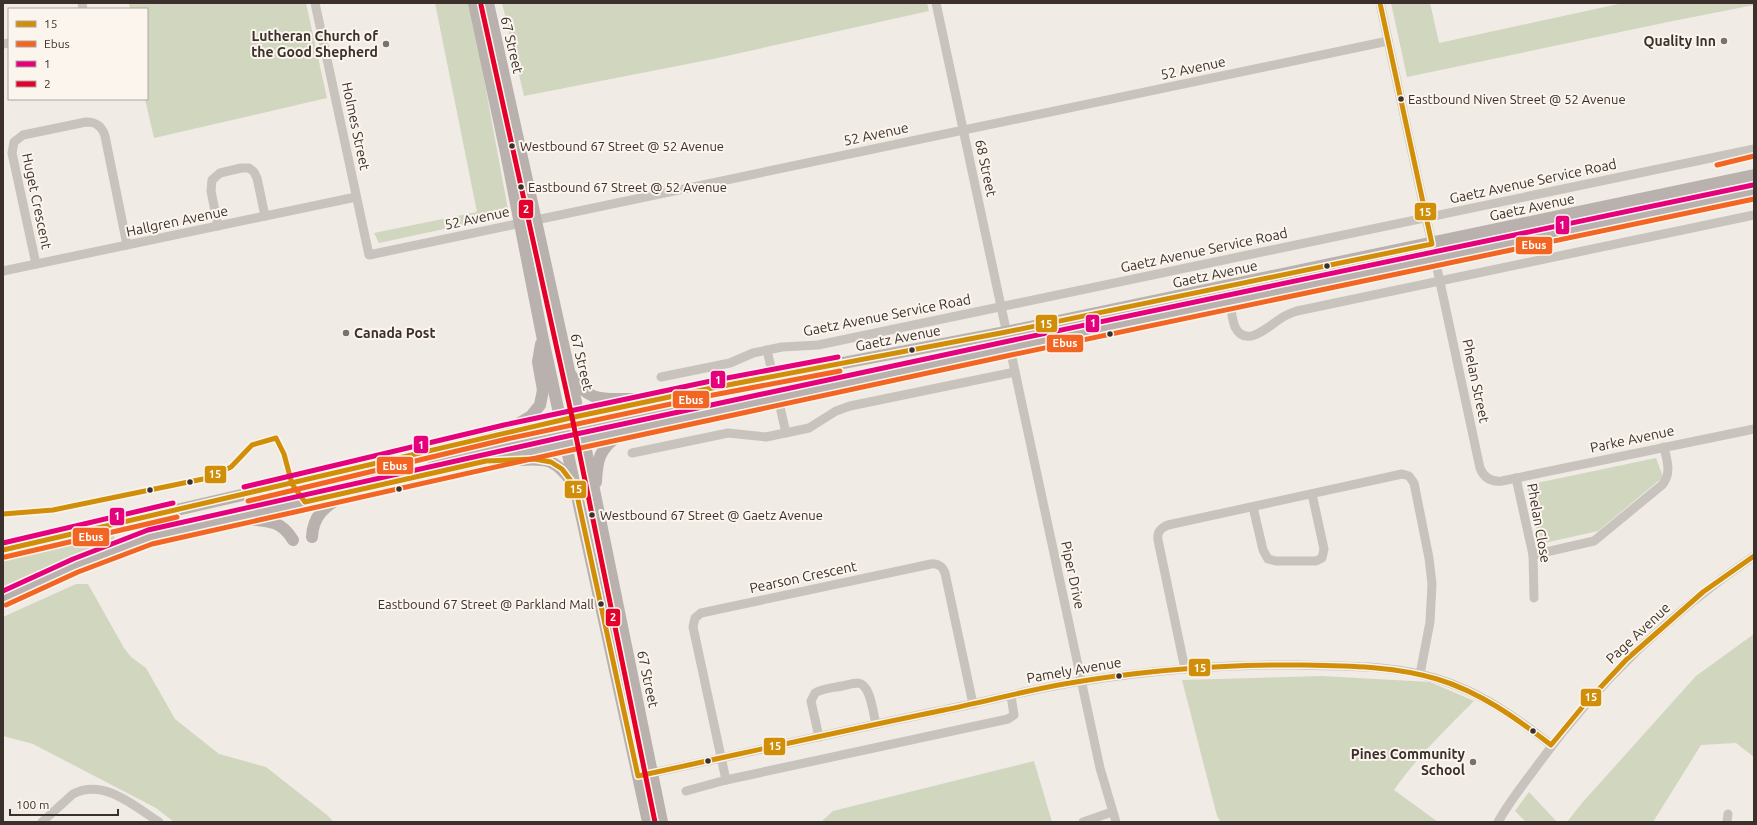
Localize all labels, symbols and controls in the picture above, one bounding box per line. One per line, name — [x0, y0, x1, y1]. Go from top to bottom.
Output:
legend — [8, 8, 148, 100]
street label: 67 Street — [498, 15, 526, 76]
text: 15 — [44, 17, 58, 30]
place label: Lutheran Church of the Good Shepherd — [251, 28, 378, 60]
place label: Quality Inn — [1644, 33, 1716, 49]
marker: Quality Inn — [1719, 36, 1729, 46]
text: Ebus — [44, 37, 70, 50]
marker: Lutheran Church of the Good Shepherd — [381, 39, 391, 49]
street label: 52 Avenue — [1159, 53, 1227, 83]
text: 1 — [44, 57, 51, 70]
text: 2 — [44, 77, 51, 90]
street label: Holmes Street — [339, 80, 373, 172]
place label: Eastbound Niven Street @ 52 Avenue — [1408, 92, 1626, 106]
marker: Eastbound Niven Street @ 52 Avenue — [1396, 94, 1406, 104]
street label: 52 Avenue — [842, 119, 910, 149]
street label: 68 Street — [972, 138, 1000, 199]
place label: Westbound 67 Street @ 52 Avenue — [520, 139, 724, 153]
marker: Westbound 67 Street @ 52 Avenue — [507, 141, 517, 151]
street label: Huget Crescent — [19, 152, 55, 251]
street label: Gaetz Avenue Service Road — [1448, 155, 1618, 207]
place label: Eastbound 67 Street @ 52 Avenue — [528, 180, 727, 194]
marker: Eastbound 67 Street @ 52 Avenue — [516, 182, 526, 192]
street label: Gaetz Avenue — [1488, 190, 1576, 224]
line badge: 2 — [518, 199, 534, 219]
street label: Hallgren Avenue — [125, 202, 229, 240]
line badge: 15 — [1414, 202, 1437, 221]
street label: 52 Avenue — [443, 203, 511, 233]
text: 2 — [523, 203, 529, 215]
text: 15 — [1419, 206, 1431, 218]
line badge: 1 — [1555, 215, 1570, 235]
text: 1 — [1559, 219, 1565, 231]
street label: Gaetz Avenue Service Road — [1119, 224, 1289, 276]
line badge: Ebus — [1515, 236, 1553, 255]
text: Ebus — [1522, 239, 1546, 251]
street label: Gaetz Avenue — [1171, 257, 1259, 291]
unlabelled marker — [1322, 261, 1332, 271]
street label: Gaetz Avenue Service Road — [802, 291, 972, 339]
line badge: 15 — [1035, 314, 1058, 333]
line badge: 1 — [1085, 314, 1100, 333]
text: 1 — [1090, 317, 1096, 329]
text: 15 — [1040, 318, 1052, 330]
street label: Gaetz Avenue — [854, 321, 942, 355]
place label: Canada Post — [354, 325, 436, 341]
marker: Canada Post — [341, 328, 351, 338]
unlabelled marker — [1105, 329, 1115, 339]
street label: 67 Street — [568, 332, 596, 393]
line badge: Ebus — [1046, 334, 1084, 353]
text: Ebus — [1053, 337, 1077, 349]
street label: Phelan Street — [1459, 338, 1493, 425]
unlabelled marker — [907, 345, 917, 355]
line badge: 1 — [710, 370, 726, 389]
text: 1 — [715, 374, 721, 386]
line badge: Ebus — [672, 390, 710, 409]
text: Ebus — [679, 394, 703, 406]
street label: Parke Avenue — [1588, 422, 1676, 456]
line badge: 1 — [413, 435, 429, 454]
text: 1 — [418, 439, 424, 451]
line badge: Ebus — [376, 456, 414, 475]
text: Ebus — [383, 460, 407, 472]
line badge: 15 — [204, 465, 227, 484]
text: 15 — [209, 468, 221, 480]
unlabelled marker — [185, 477, 195, 487]
line badge: 15 — [564, 480, 587, 499]
street label: Phelan Close — [1524, 482, 1554, 564]
text: 15 — [570, 483, 582, 495]
unlabelled marker — [394, 484, 404, 494]
unlabelled marker — [145, 485, 155, 495]
line badge: 1 — [109, 507, 125, 526]
place label: Westbound 67 Street @ Gaetz Avenue — [600, 508, 823, 522]
text: 1 — [114, 510, 120, 522]
marker: Westbound 67 Street @ Gaetz Avenue — [587, 510, 597, 520]
line badge: Ebus — [72, 527, 110, 547]
text: Ebus — [79, 531, 103, 543]
street label: Piper Drive — [1058, 539, 1088, 611]
street label: Pearson Crescent — [748, 558, 859, 596]
place label: Eastbound 67 Street @ Parkland Mall — [378, 597, 595, 611]
marker: Eastbound 67 Street @ Parkland Mall — [596, 599, 606, 609]
street label: Page Avenue — [1603, 599, 1673, 667]
line badge: 2 — [605, 608, 621, 627]
text: 2 — [610, 611, 616, 623]
street label: 67 Street — [634, 649, 662, 710]
street label: Pamely Avenue — [1025, 654, 1123, 686]
line badge: 15 — [1188, 658, 1211, 677]
text: 15 — [1194, 662, 1206, 674]
unlabelled marker — [1114, 671, 1124, 681]
line badge: 15 — [1580, 688, 1602, 707]
text: 15 — [1585, 691, 1597, 703]
unlabelled marker — [1528, 726, 1538, 736]
line badge: 15 — [763, 737, 786, 756]
text: 15 — [769, 740, 781, 752]
place label: Pines Community School — [1351, 746, 1466, 778]
unlabelled marker — [703, 756, 713, 766]
marker: Pines Community School — [1468, 757, 1478, 767]
scale bar — [10, 791, 118, 817]
text: 100 m — [16, 798, 49, 811]

